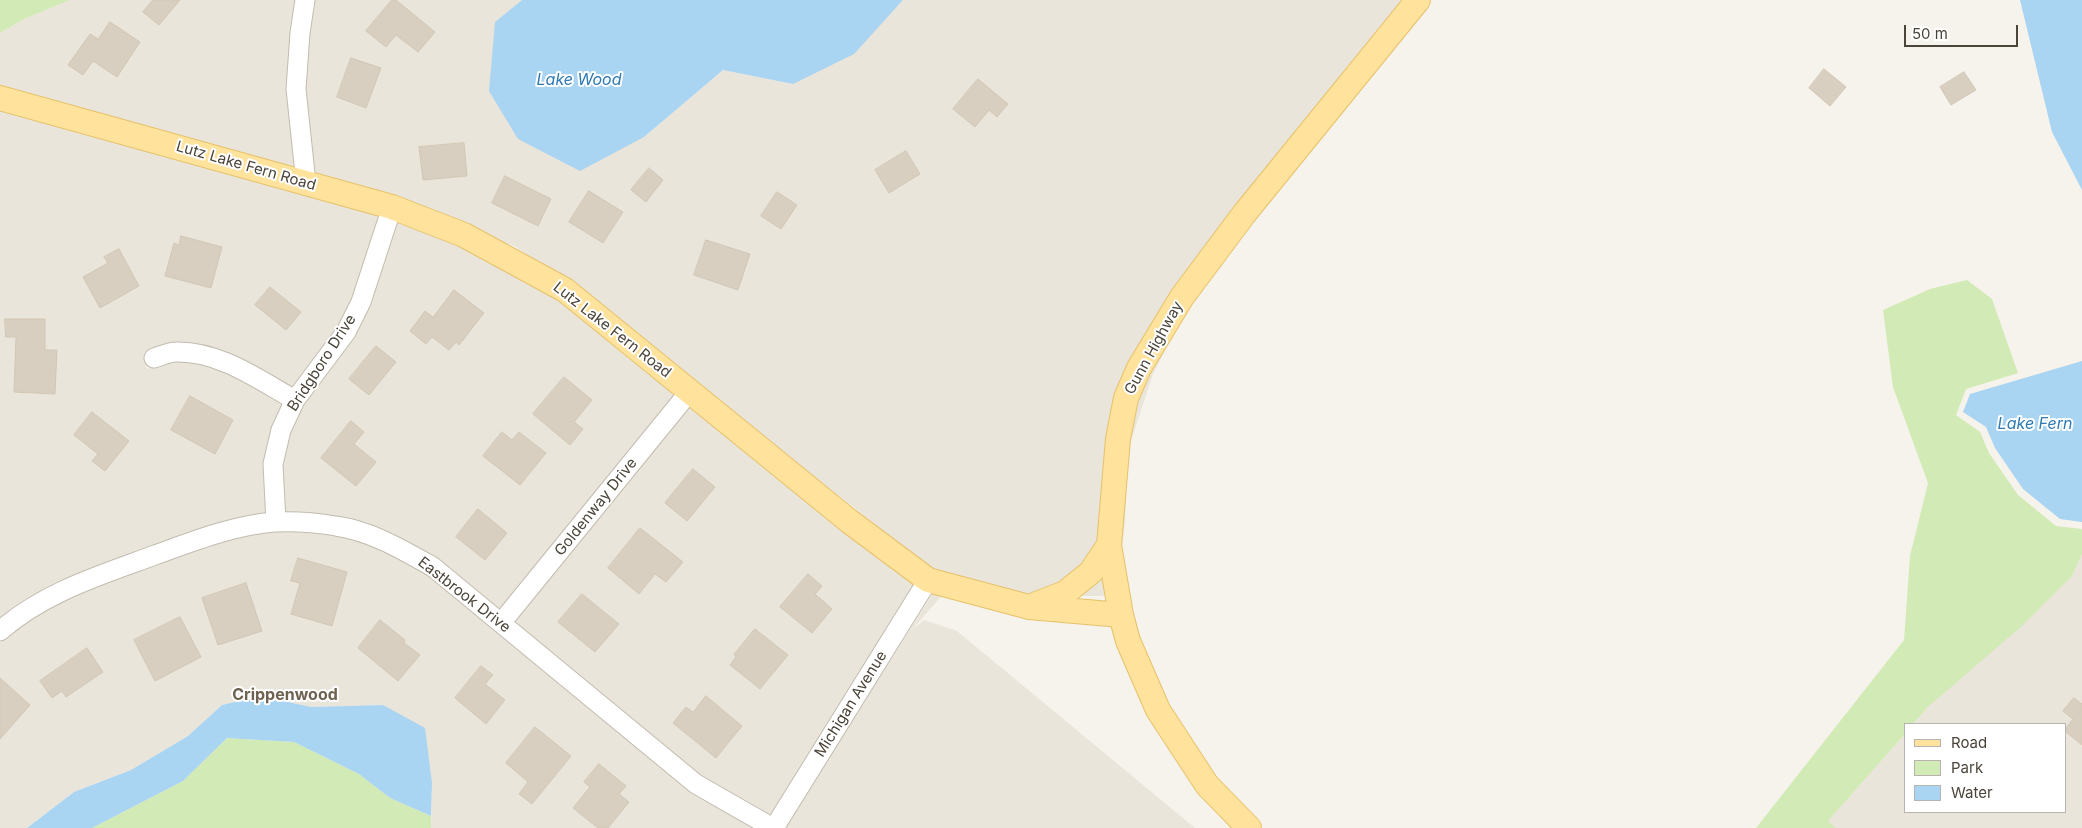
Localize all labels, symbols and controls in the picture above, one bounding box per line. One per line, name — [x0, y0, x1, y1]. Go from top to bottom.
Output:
scale bar — [1907, 15, 2021, 47]
text: 50 m — [1912, 24, 1948, 43]
water label: Lake Wood — [537, 70, 621, 90]
street label: Lutz Lake Fern Road — [174, 137, 318, 195]
street label: Lutz Lake Fern Road — [549, 278, 675, 382]
street label: Gunn Highway — [1121, 298, 1187, 398]
street label: Bridgboro Drive — [284, 311, 360, 415]
water label: Lake Fern — [1998, 414, 2072, 434]
street label: Goldenway Drive — [551, 454, 641, 560]
street label: Eastbrook Drive — [414, 553, 514, 637]
street label: Michigan Avenue — [811, 648, 891, 760]
district label: Crippenwood — [232, 685, 338, 705]
legend — [1904, 723, 2067, 813]
text: Road — [1951, 733, 1987, 752]
text: Park — [1951, 758, 1983, 777]
text: Water — [1951, 783, 1993, 802]

